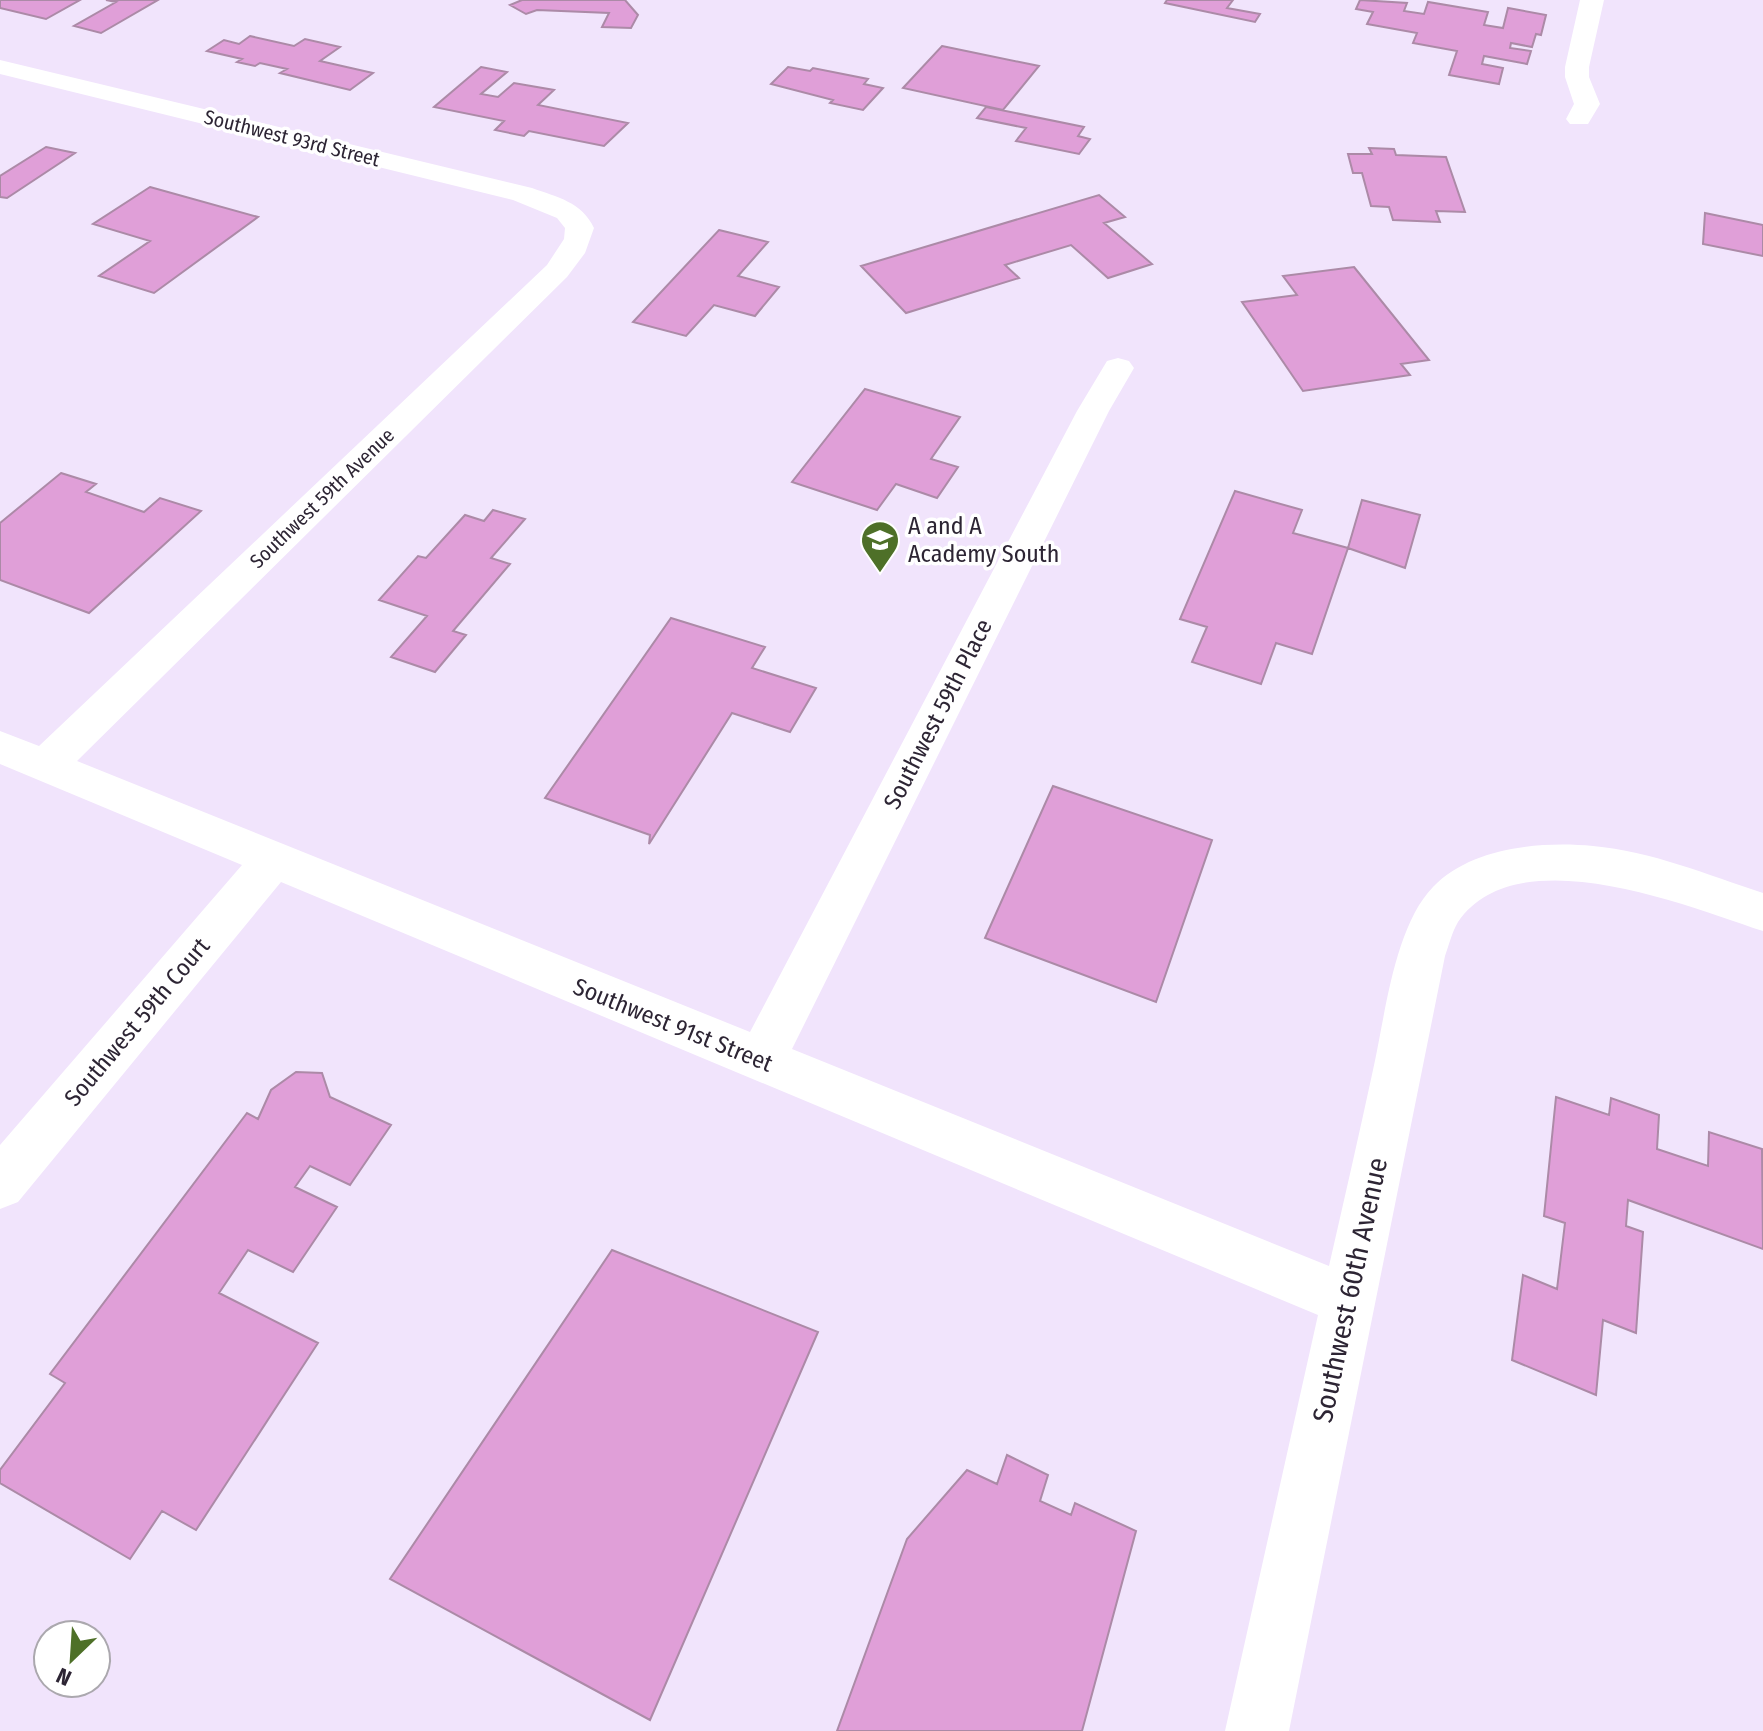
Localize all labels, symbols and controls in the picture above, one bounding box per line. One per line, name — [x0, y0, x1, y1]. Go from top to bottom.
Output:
street label: Southwest 93rd Street — [202, 105, 383, 172]
street label: Southwest 59th Avenue — [245, 423, 399, 573]
place label: A and A Academy South — [908, 512, 1059, 568]
school or university icon: A and A Academy South — [859, 519, 901, 574]
street label: Southwest 59th Place — [878, 614, 998, 814]
street label: Southwest 59th Court — [59, 932, 215, 1112]
street label: Southwest 91st Street — [569, 972, 777, 1078]
street label: Southwest 60th Avenue — [1306, 1154, 1394, 1426]
north arrow — [32, 1619, 112, 1699]
text: N — [52, 1662, 75, 1692]

